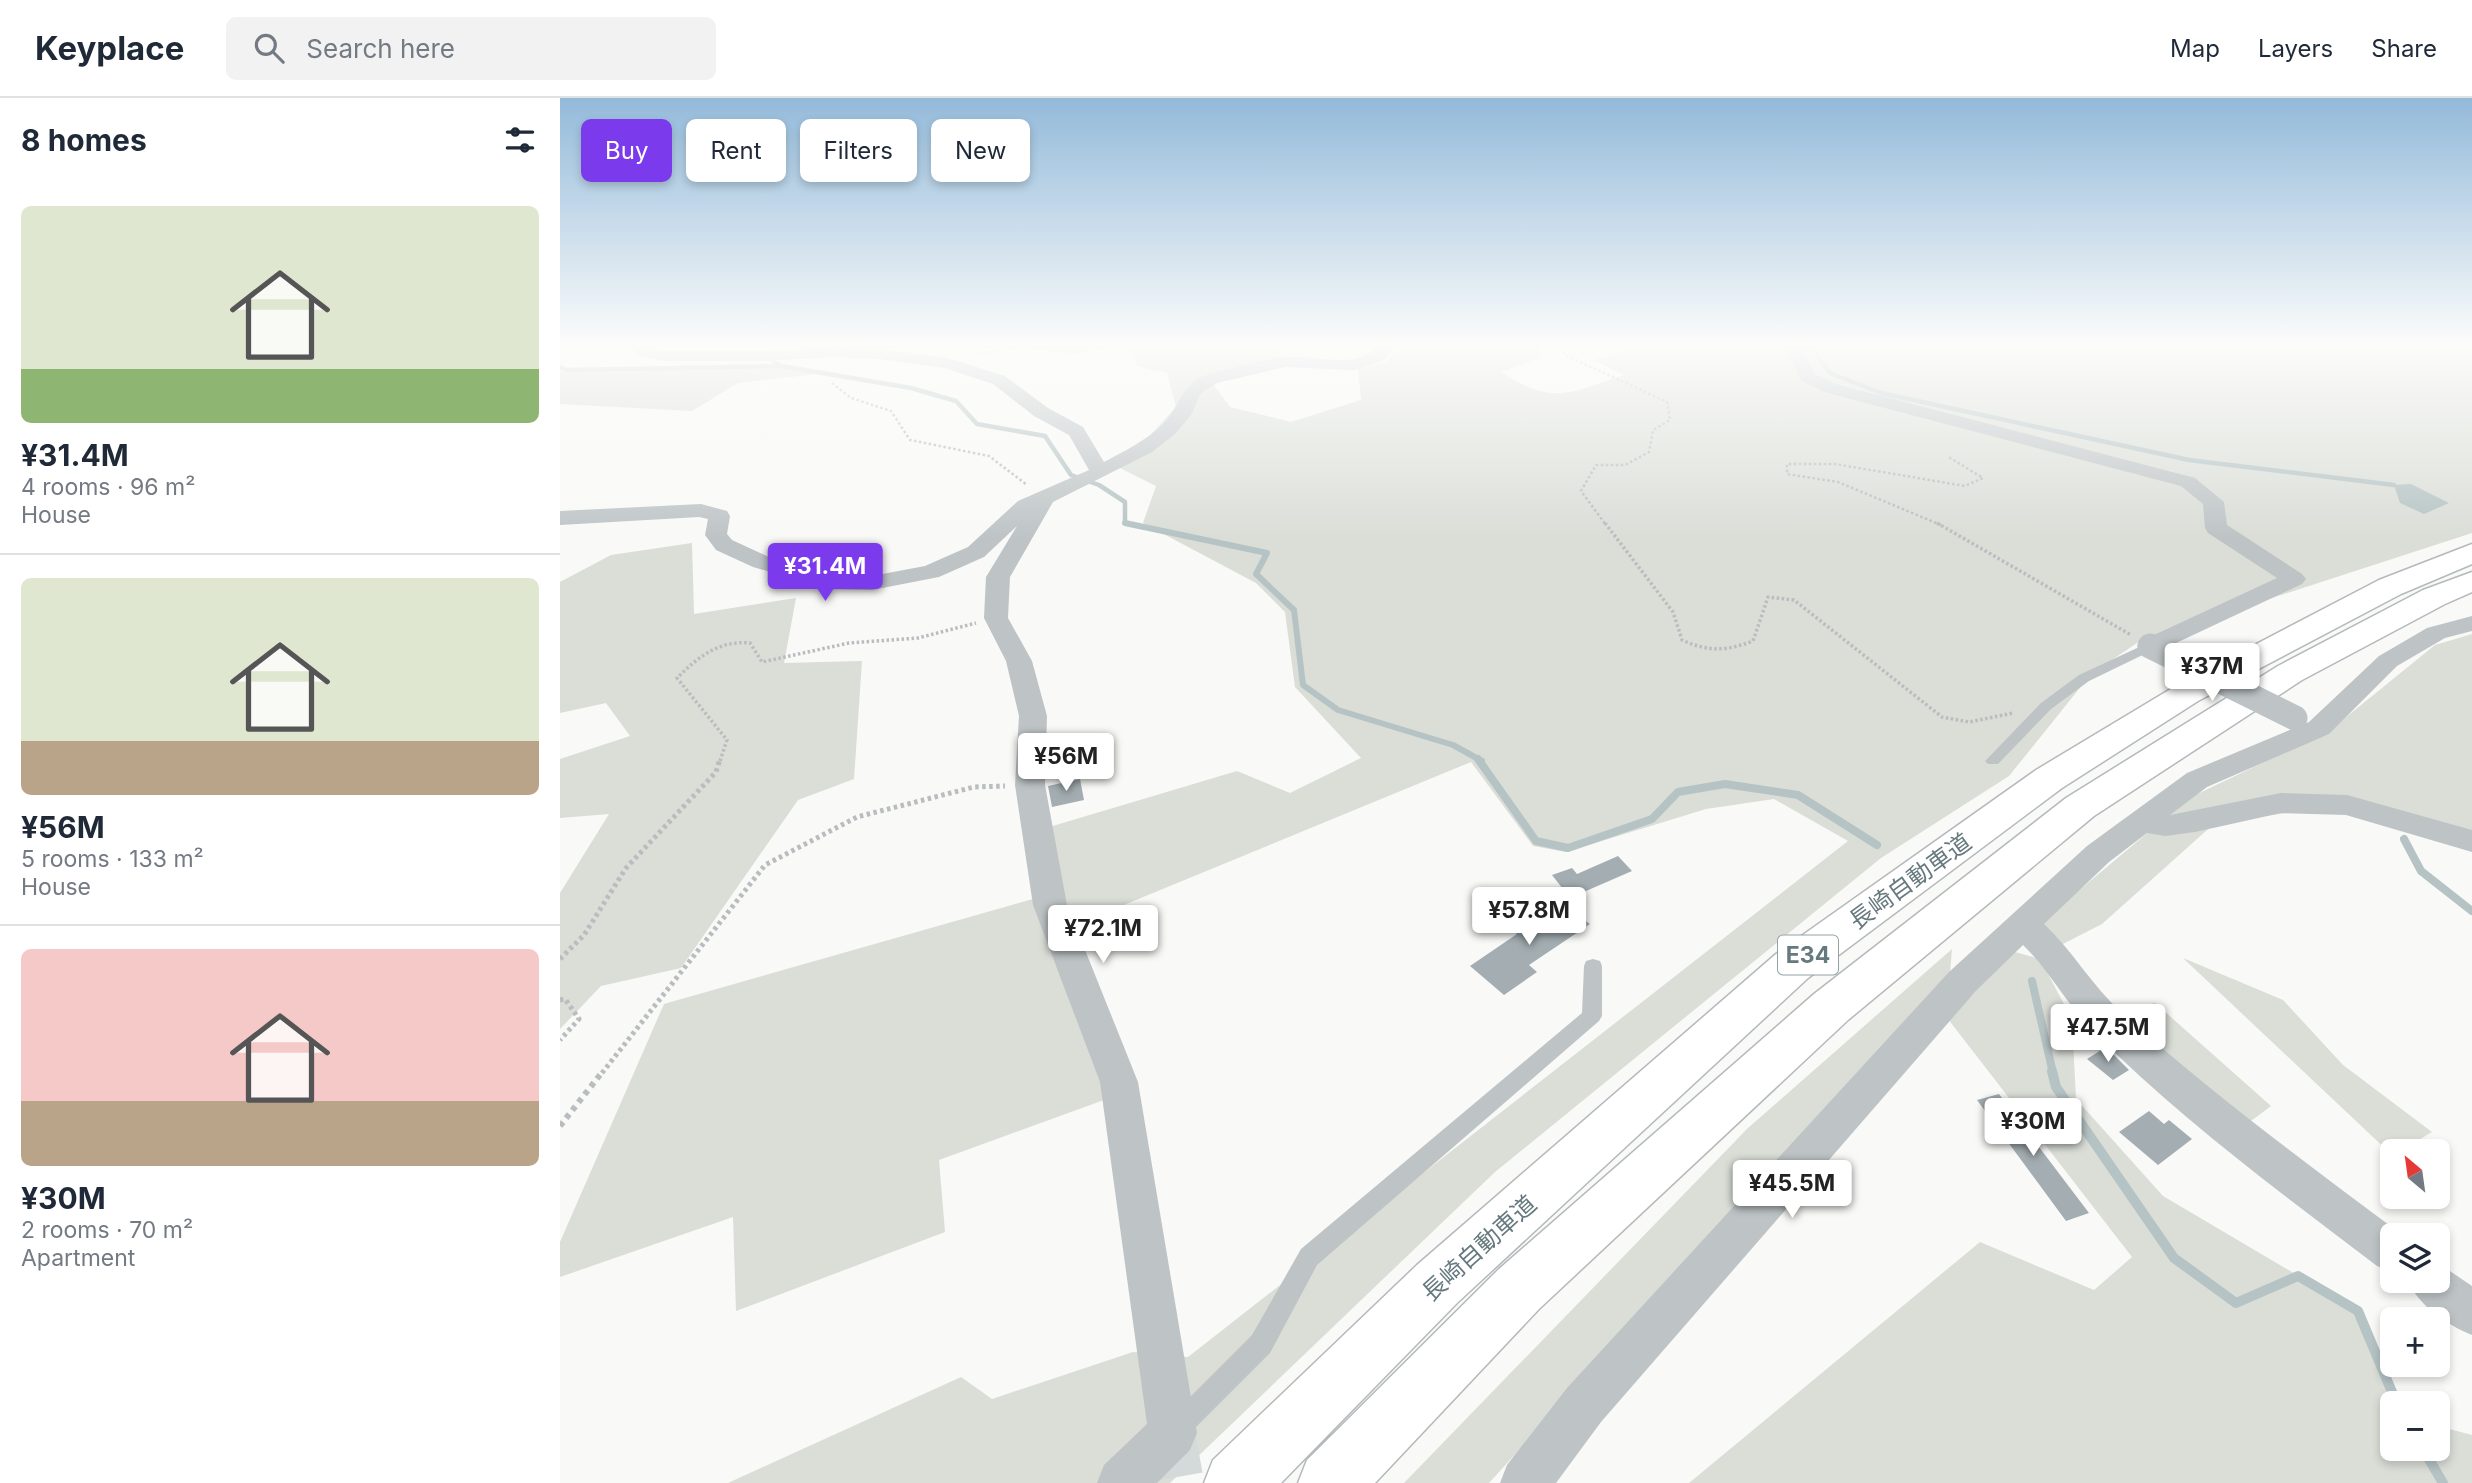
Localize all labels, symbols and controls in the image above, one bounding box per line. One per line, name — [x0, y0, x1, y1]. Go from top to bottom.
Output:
search box — [226, 17, 716, 80]
text: Keyplace — [35, 28, 184, 68]
icon: search — [250, 29, 288, 67]
text: Search here — [306, 33, 455, 64]
text: Map — [2170, 34, 2220, 63]
text: Layers — [2258, 34, 2333, 63]
text: Share — [2371, 34, 2437, 63]
chip: Buy — [581, 119, 672, 182]
chip: Rent — [686, 119, 786, 182]
chip: Filters — [800, 119, 917, 182]
chip: New — [931, 119, 1030, 182]
icon: filters — [501, 121, 539, 159]
text: 8 homes — [21, 122, 147, 158]
icon: home — [217, 252, 343, 378]
text: ¥31.4M — [21, 437, 129, 473]
text: 4 rooms · 96 m² — [21, 473, 195, 501]
text: House — [21, 501, 91, 529]
pin: ¥31.4M — [768, 544, 882, 603]
text: ¥31.4M — [784, 552, 866, 580]
icon: home — [217, 624, 343, 750]
pin: ¥37M — [2171, 644, 2253, 703]
text: ¥37M — [2181, 652, 2243, 680]
pin: ¥56M — [1025, 734, 1107, 793]
text: ¥56M — [1034, 742, 1098, 770]
text: ¥56M — [21, 809, 105, 845]
street label: 長崎自動車道 — [1843, 827, 1977, 935]
text: 5 rooms · 133 m² — [21, 845, 204, 873]
text: House — [21, 873, 91, 901]
pin: ¥57.8M — [1472, 888, 1586, 947]
text: ¥57.8M — [1488, 896, 1570, 924]
pin: ¥72.1M — [1046, 906, 1160, 965]
text: ¥72.1M — [1064, 914, 1142, 942]
road number: E34 — [1778, 936, 1838, 974]
icon: home — [217, 995, 343, 1121]
pin: ¥47.5M — [2051, 1004, 2165, 1064]
text: ¥47.5M — [2067, 1013, 2149, 1041]
pin: ¥30M — [1992, 1098, 2074, 1158]
text: ¥30M — [2001, 1107, 2065, 1135]
north arrow — [2380, 1139, 2450, 1209]
map controls — [2380, 1139, 2450, 1461]
pin: ¥45.5M — [1735, 1160, 1849, 1220]
text: ¥45.5M — [1749, 1169, 1835, 1197]
text: ¥30M — [21, 1180, 106, 1216]
street label: 長崎自動車道 — [1416, 1189, 1542, 1307]
text: 2 rooms · 70 m² — [21, 1216, 193, 1244]
button: layers — [2380, 1223, 2450, 1293]
text: Apartment — [21, 1244, 135, 1272]
button: + — [2380, 1307, 2450, 1377]
button: − — [2380, 1391, 2450, 1461]

